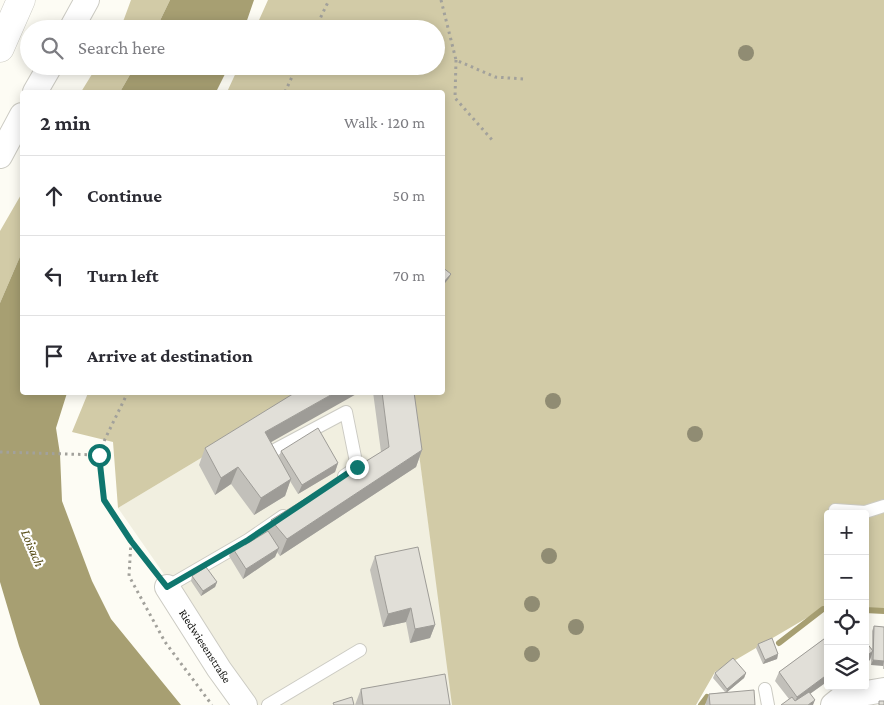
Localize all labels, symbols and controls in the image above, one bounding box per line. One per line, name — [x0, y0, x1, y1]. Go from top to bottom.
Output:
search box — [20, 20, 445, 75]
icon: search — [38, 34, 66, 62]
text: Search here — [78, 37, 165, 58]
text: 2 min — [40, 111, 91, 135]
text: Walk · 120 m — [344, 114, 425, 131]
icon: ahead — [40, 182, 68, 210]
text: Continue — [87, 185, 162, 206]
text: 50 m — [393, 187, 425, 204]
icon: left — [40, 262, 68, 290]
text: Turn left — [87, 265, 159, 286]
text: 70 m — [393, 267, 425, 284]
icon: arrive — [40, 342, 68, 370]
text: Arrive at destination — [87, 345, 253, 366]
route start — [88, 444, 111, 467]
route end — [346, 456, 369, 479]
map controls — [824, 510, 869, 690]
button: + — [824, 510, 869, 555]
water label: Loisach — [18, 527, 48, 569]
button: − — [824, 555, 869, 600]
button: locate — [824, 600, 869, 645]
street label: Riedwiesenstraße — [176, 606, 234, 686]
button: layers — [824, 645, 869, 690]

